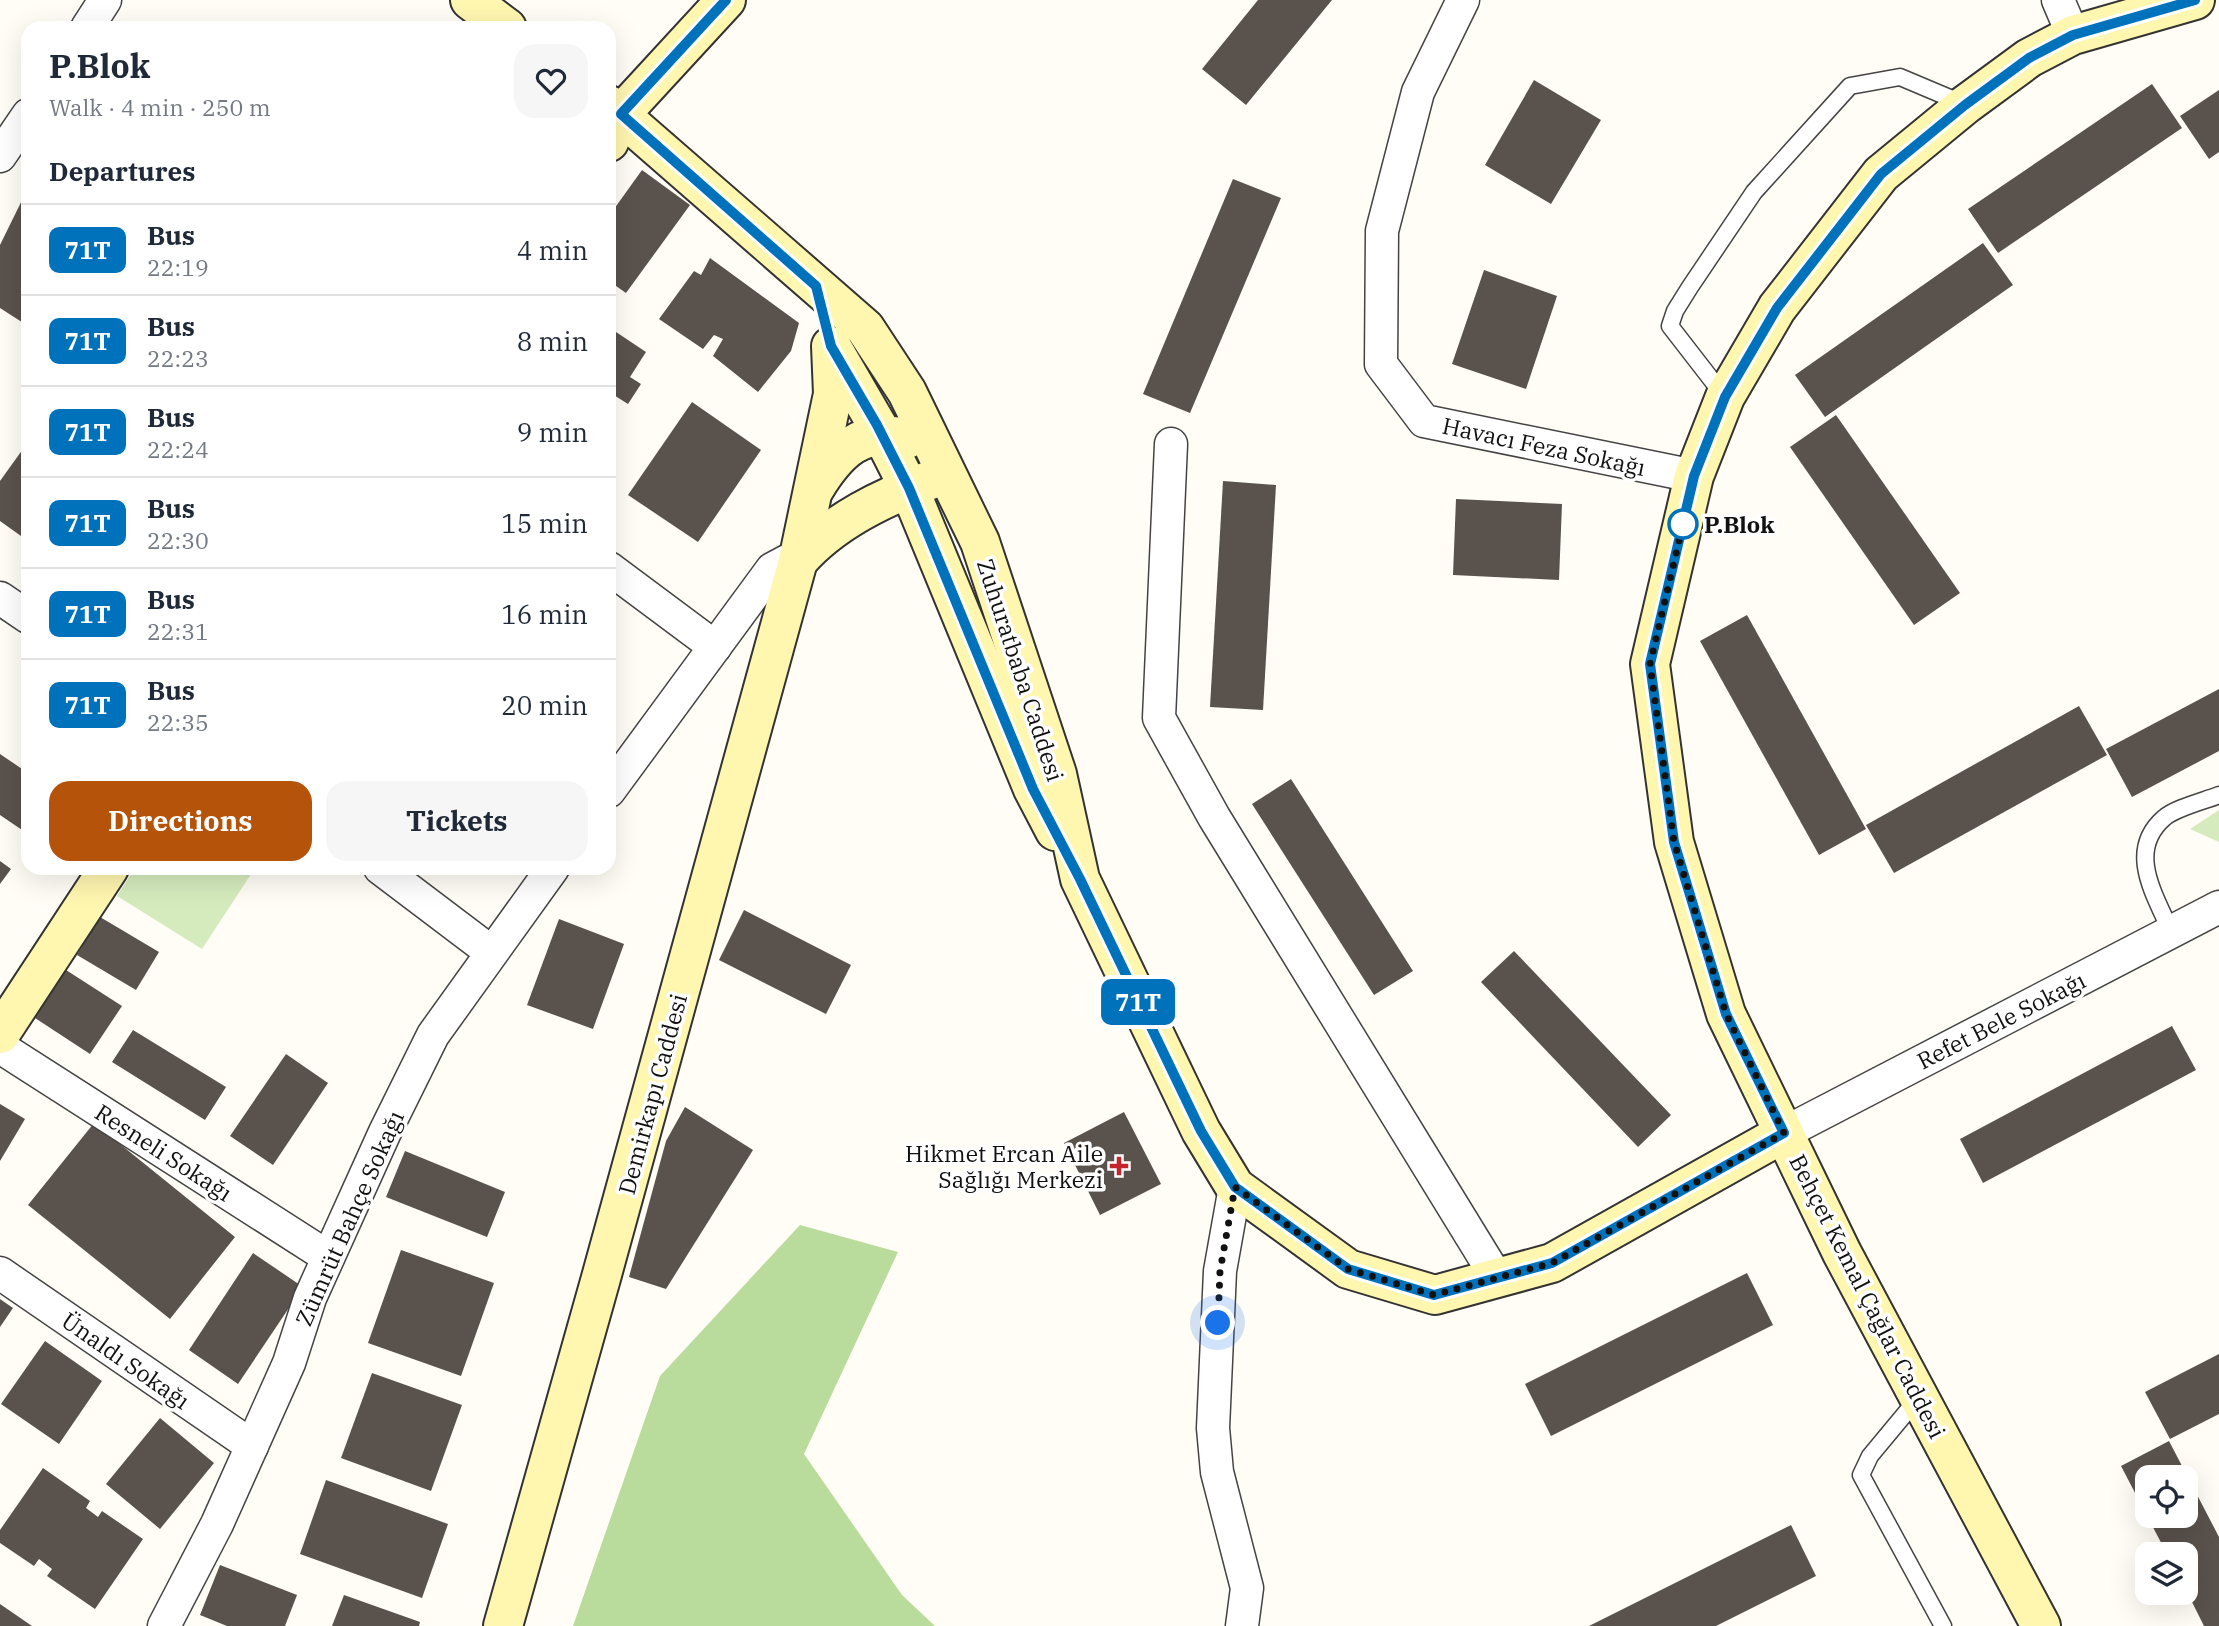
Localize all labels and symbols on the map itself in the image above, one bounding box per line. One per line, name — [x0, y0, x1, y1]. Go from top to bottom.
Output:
street label: Havacı Feza Sokağı — [1440, 410, 1648, 482]
marker: P.Blok — [1668, 509, 1698, 539]
place label: P.Blok — [1704, 509, 1775, 539]
street label: Zuhuratbaba Caddesi — [971, 555, 1071, 785]
street label: Refet Bele Sokağı — [1912, 965, 2090, 1075]
line badge: 71T — [1098, 979, 1178, 1025]
street label: Demirkapı Caddesi — [611, 990, 693, 1198]
street label: Resneli Sokağı — [90, 1097, 238, 1207]
street label: Zümrüt Bahçe Sokağı — [288, 1106, 410, 1330]
place label: Hikmet Ercan Aile Sağlığı Merkezi — [905, 1138, 1103, 1194]
street label: Behçet Kemal Çağlar Caddesi — [1783, 1149, 1953, 1443]
marker: Hikmet Ercan Aile Sağlığı Merkezi — [1109, 1156, 1129, 1176]
street label: Ünaldı Sokağı — [56, 1305, 196, 1415]
your location — [1200, 1305, 1235, 1340]

